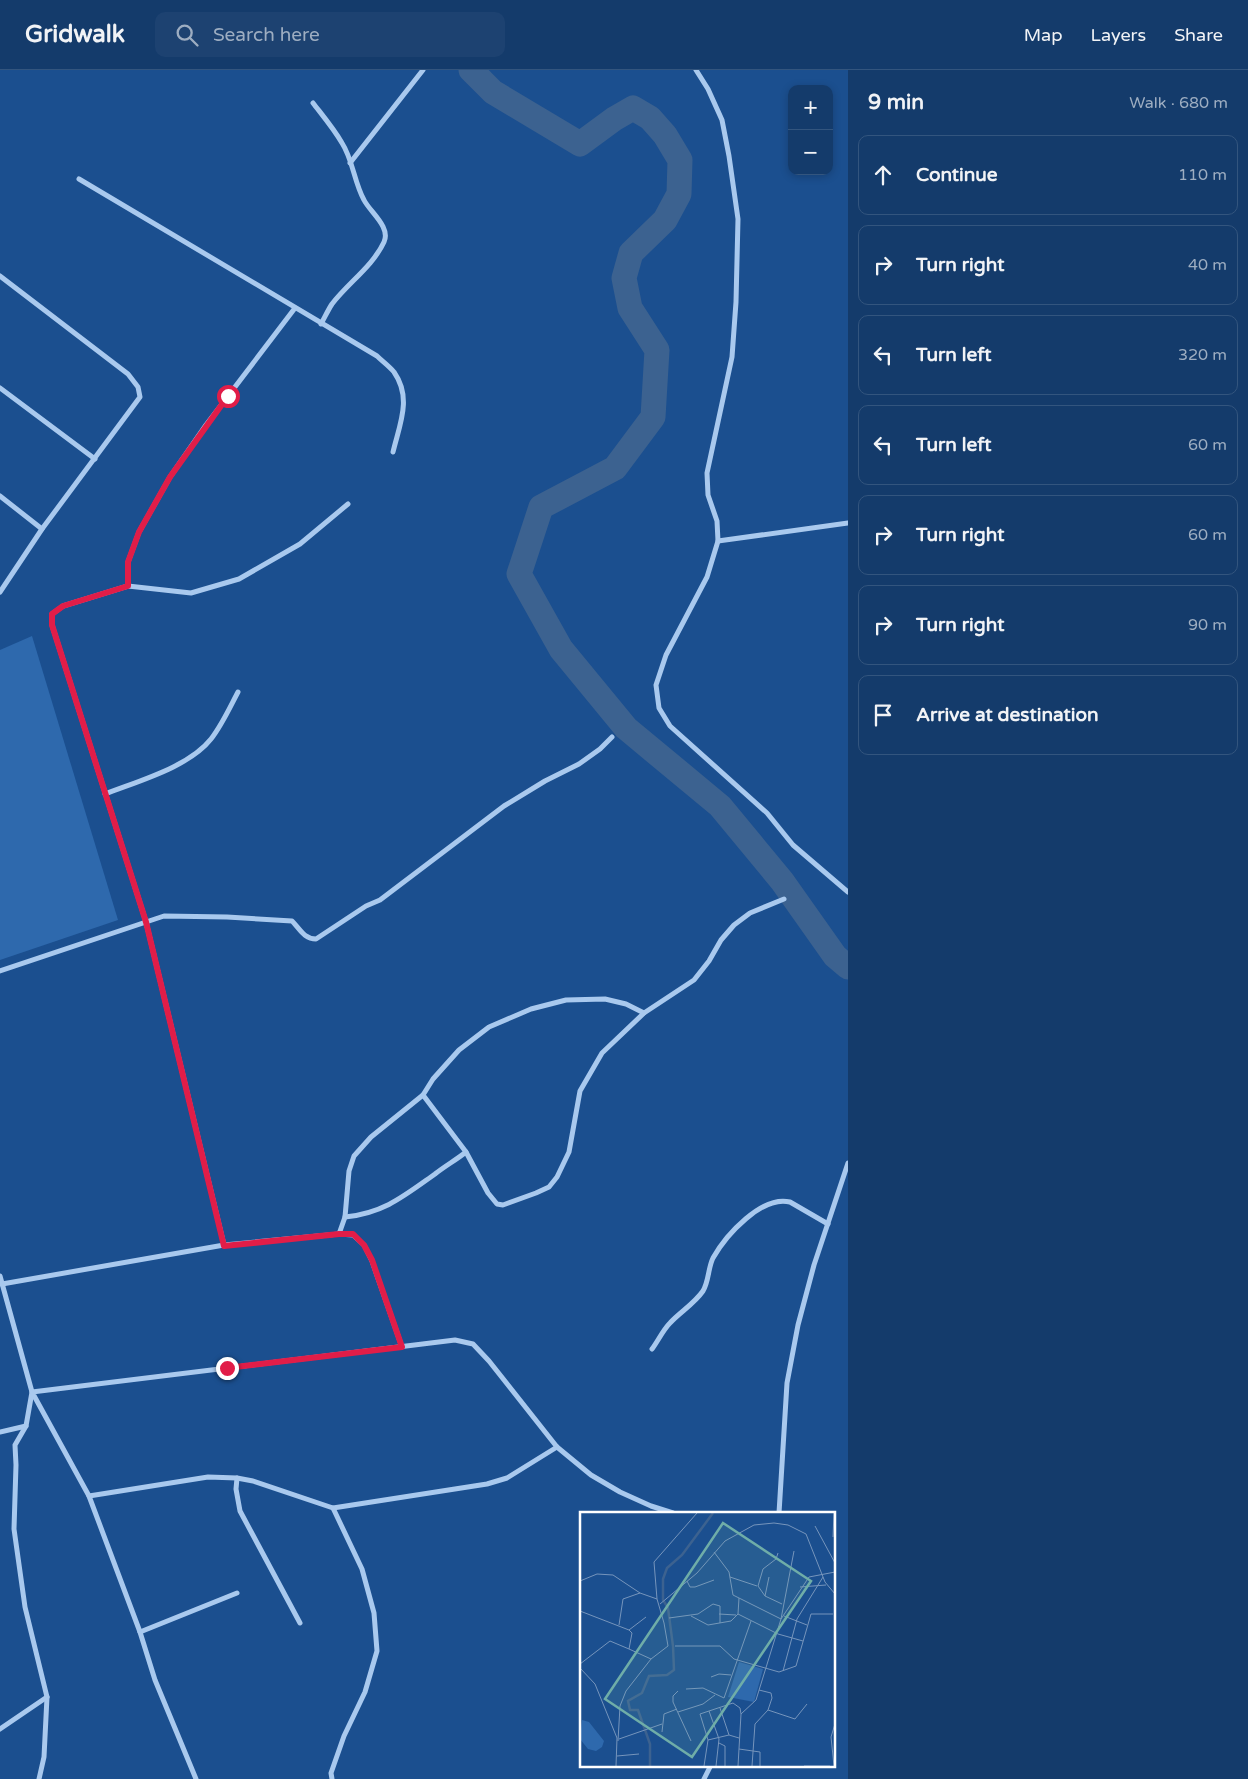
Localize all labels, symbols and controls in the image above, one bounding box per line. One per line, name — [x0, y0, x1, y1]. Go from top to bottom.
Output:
search box — [155, 12, 505, 57]
text: Gridwalk — [25, 20, 125, 49]
icon: search — [173, 21, 201, 49]
text: Search here — [213, 24, 320, 46]
text: Map — [1024, 24, 1063, 46]
text: Layers — [1091, 24, 1146, 46]
text: Share — [1174, 24, 1223, 46]
map controls — [788, 85, 833, 175]
button: + — [788, 85, 833, 130]
text: 9 min — [868, 90, 924, 115]
text: Walk · 680 m — [1129, 93, 1228, 113]
button: − — [788, 130, 833, 175]
icon: ahead — [869, 161, 897, 189]
text: Continue — [916, 164, 998, 186]
text: 110 m — [1178, 165, 1227, 185]
icon: right — [869, 251, 897, 279]
text: Turn right — [916, 254, 1004, 276]
text: 40 m — [1188, 255, 1227, 275]
icon: left — [869, 341, 897, 369]
text: Turn left — [916, 344, 992, 366]
text: 320 m — [1178, 345, 1227, 365]
route start — [217, 385, 240, 408]
icon: left — [869, 431, 897, 459]
text: Turn left — [916, 434, 992, 456]
text: 60 m — [1188, 435, 1227, 455]
icon: right — [869, 521, 897, 549]
text: Turn right — [916, 524, 1004, 546]
text: 60 m — [1188, 525, 1227, 545]
icon: right — [869, 611, 897, 639]
text: Turn right — [916, 614, 1004, 636]
text: 90 m — [1188, 615, 1227, 635]
icon: arrive — [869, 701, 897, 729]
text: Arrive at destination — [916, 704, 1099, 726]
route end — [216, 1357, 239, 1380]
inset map — [580, 1512, 836, 1766]

